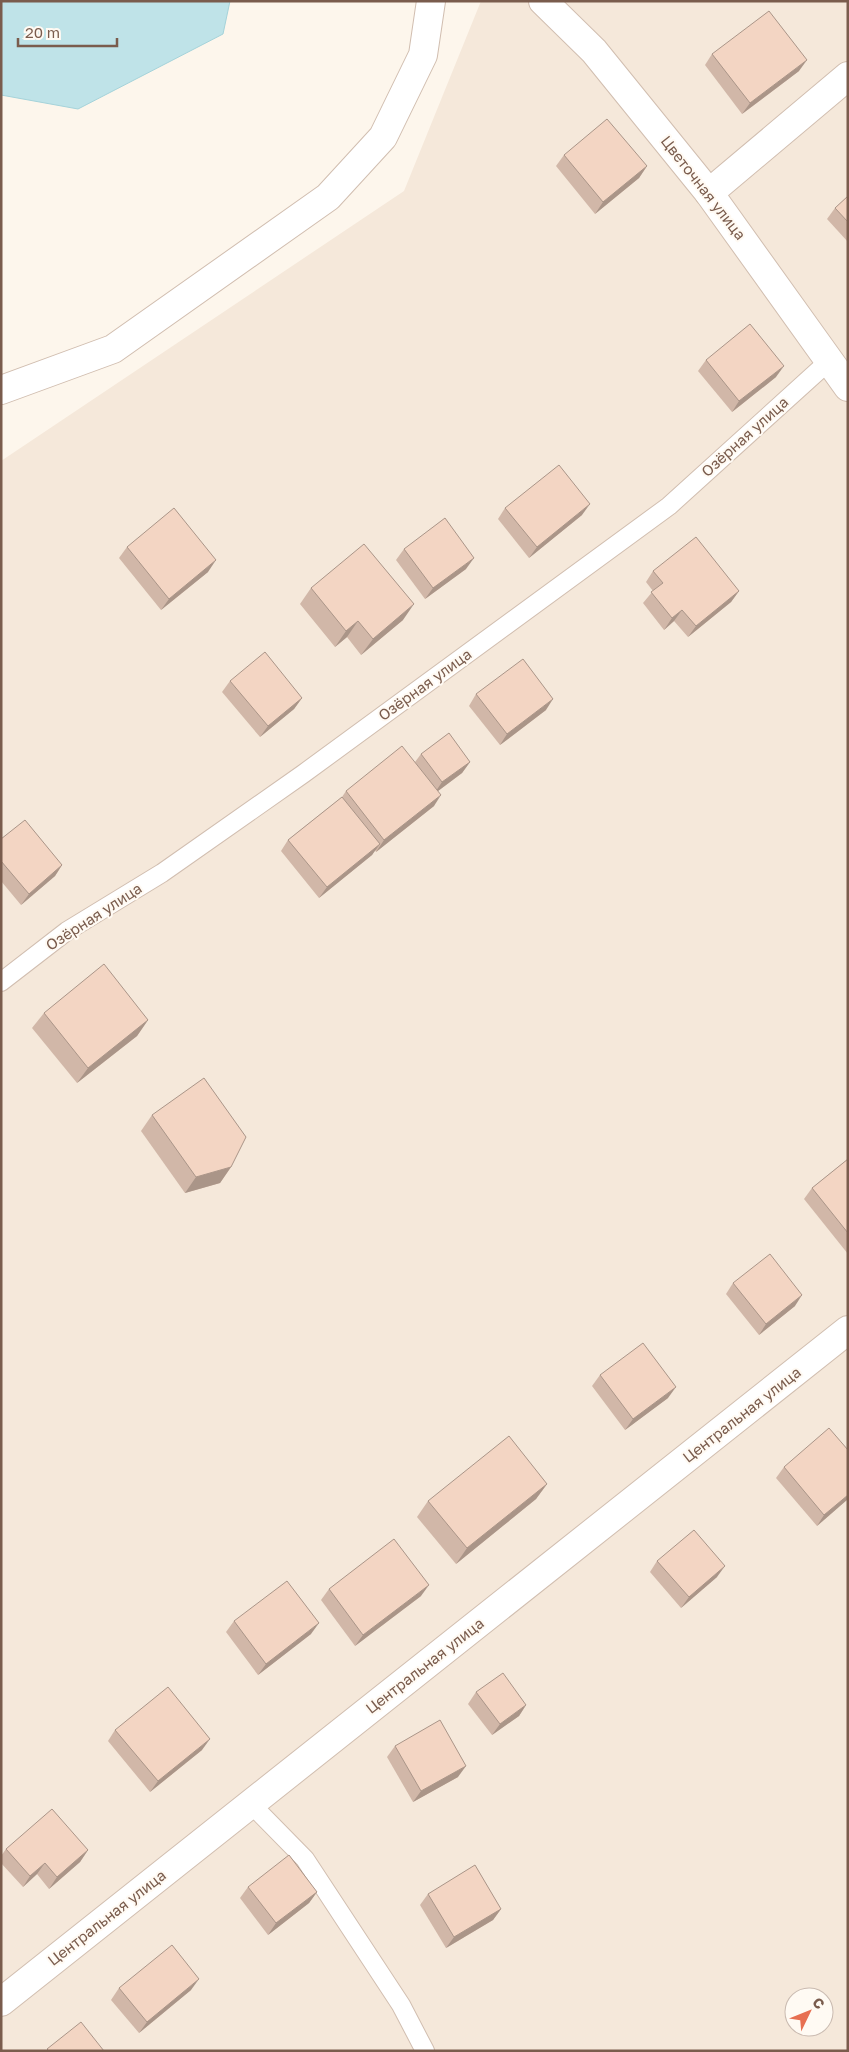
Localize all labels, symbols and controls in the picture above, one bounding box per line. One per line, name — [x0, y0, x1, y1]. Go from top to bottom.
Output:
scale bar — [18, 15, 116, 47]
text: 20 m — [25, 23, 60, 41]
street label: Цветочная улица — [658, 132, 750, 243]
street label: Озёрная улица — [697, 393, 792, 480]
street label: Озёрная улица — [374, 644, 475, 724]
street label: Озёрная улица — [42, 878, 145, 954]
street label: Центральная улица — [679, 1363, 804, 1466]
street label: Центральная улица — [362, 1614, 487, 1717]
street label: Центральная улица — [44, 1866, 169, 1969]
north arrow — [784, 1987, 834, 2037]
text: С — [809, 1993, 829, 2012]

